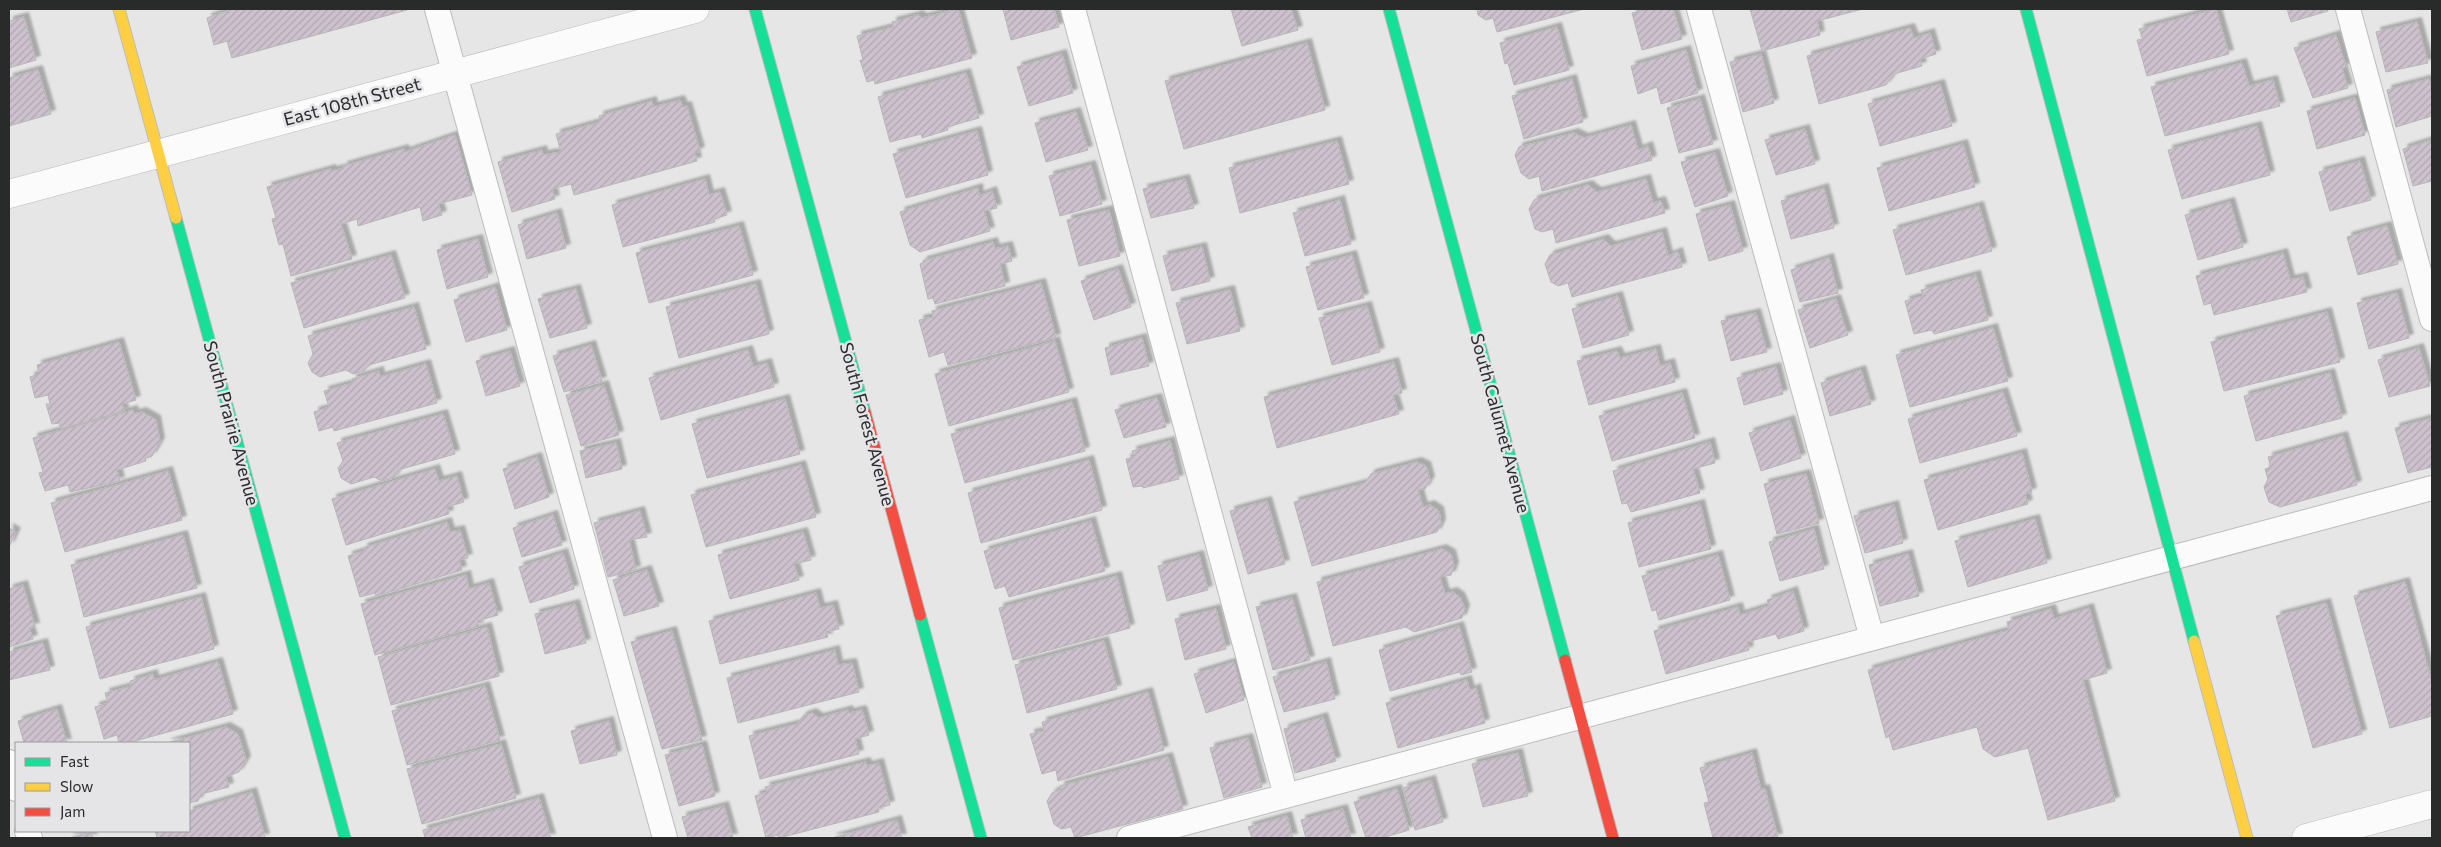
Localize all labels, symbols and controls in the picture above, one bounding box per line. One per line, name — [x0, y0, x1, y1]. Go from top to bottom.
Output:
street label: East 108th Street — [281, 72, 423, 130]
street label: South Calumet Avenue — [1466, 331, 1536, 515]
street label: South Prairie Avenue — [199, 338, 265, 508]
street label: South Forest Avenue — [836, 340, 900, 508]
legend — [15, 742, 190, 832]
text: Fast — [60, 752, 89, 770]
text: Slow — [60, 777, 93, 795]
text: Jam — [60, 802, 85, 820]

